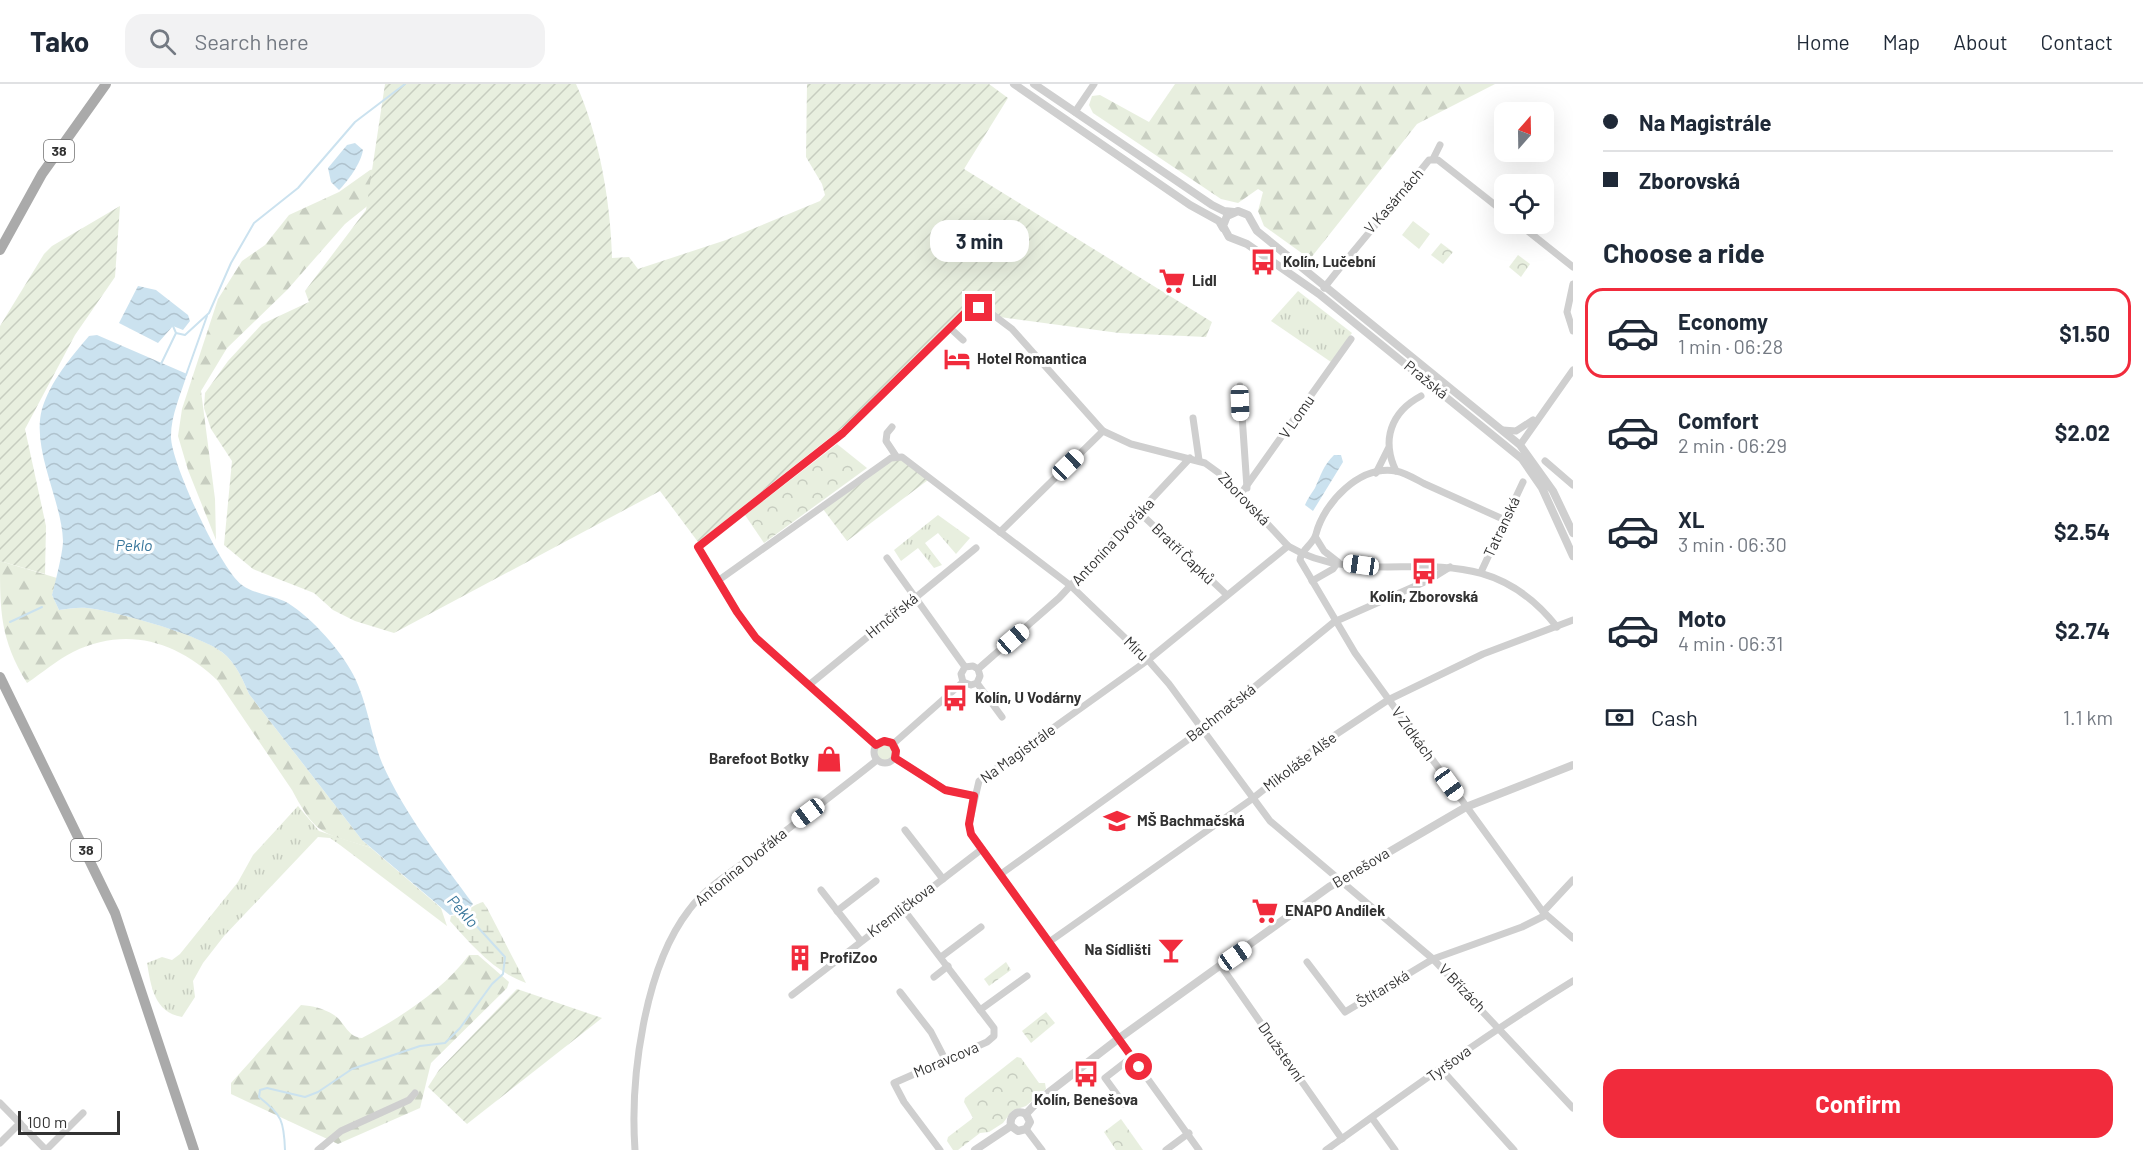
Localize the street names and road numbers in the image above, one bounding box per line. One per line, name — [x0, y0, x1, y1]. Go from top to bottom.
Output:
road number: 38 — [44, 140, 74, 162]
street label: V Kasárnách — [1360, 164, 1426, 237]
street label: Pražská — [1401, 356, 1452, 402]
street label: V Lomu — [1275, 391, 1318, 442]
street label: Zborovská — [1215, 468, 1274, 529]
street label: Tatranská — [1479, 493, 1523, 560]
street label: Antonína Dvořáka — [1067, 494, 1157, 589]
street label: Bratří Čapků — [1149, 519, 1219, 588]
street label: Hrnčířská — [862, 589, 921, 642]
street label: Míru — [1121, 632, 1153, 664]
street label: Bachmačská — [1182, 680, 1259, 745]
street label: V Zídkách — [1388, 703, 1439, 764]
street label: Na Magistrále — [976, 720, 1058, 786]
street label: Mikoláše Alše — [1259, 728, 1340, 795]
street label: Antonína Dvořáka — [691, 824, 790, 909]
road number: 38 — [71, 839, 101, 861]
street label: Benešova — [1329, 843, 1392, 891]
street label: Kremličkova — [863, 878, 938, 940]
street label: V Břízách — [1435, 959, 1490, 1015]
street label: Štítarská — [1353, 965, 1412, 1011]
street label: Družstevní — [1255, 1018, 1309, 1084]
street label: Moravcova — [910, 1037, 981, 1081]
street label: Tyršova — [1423, 1041, 1474, 1085]

